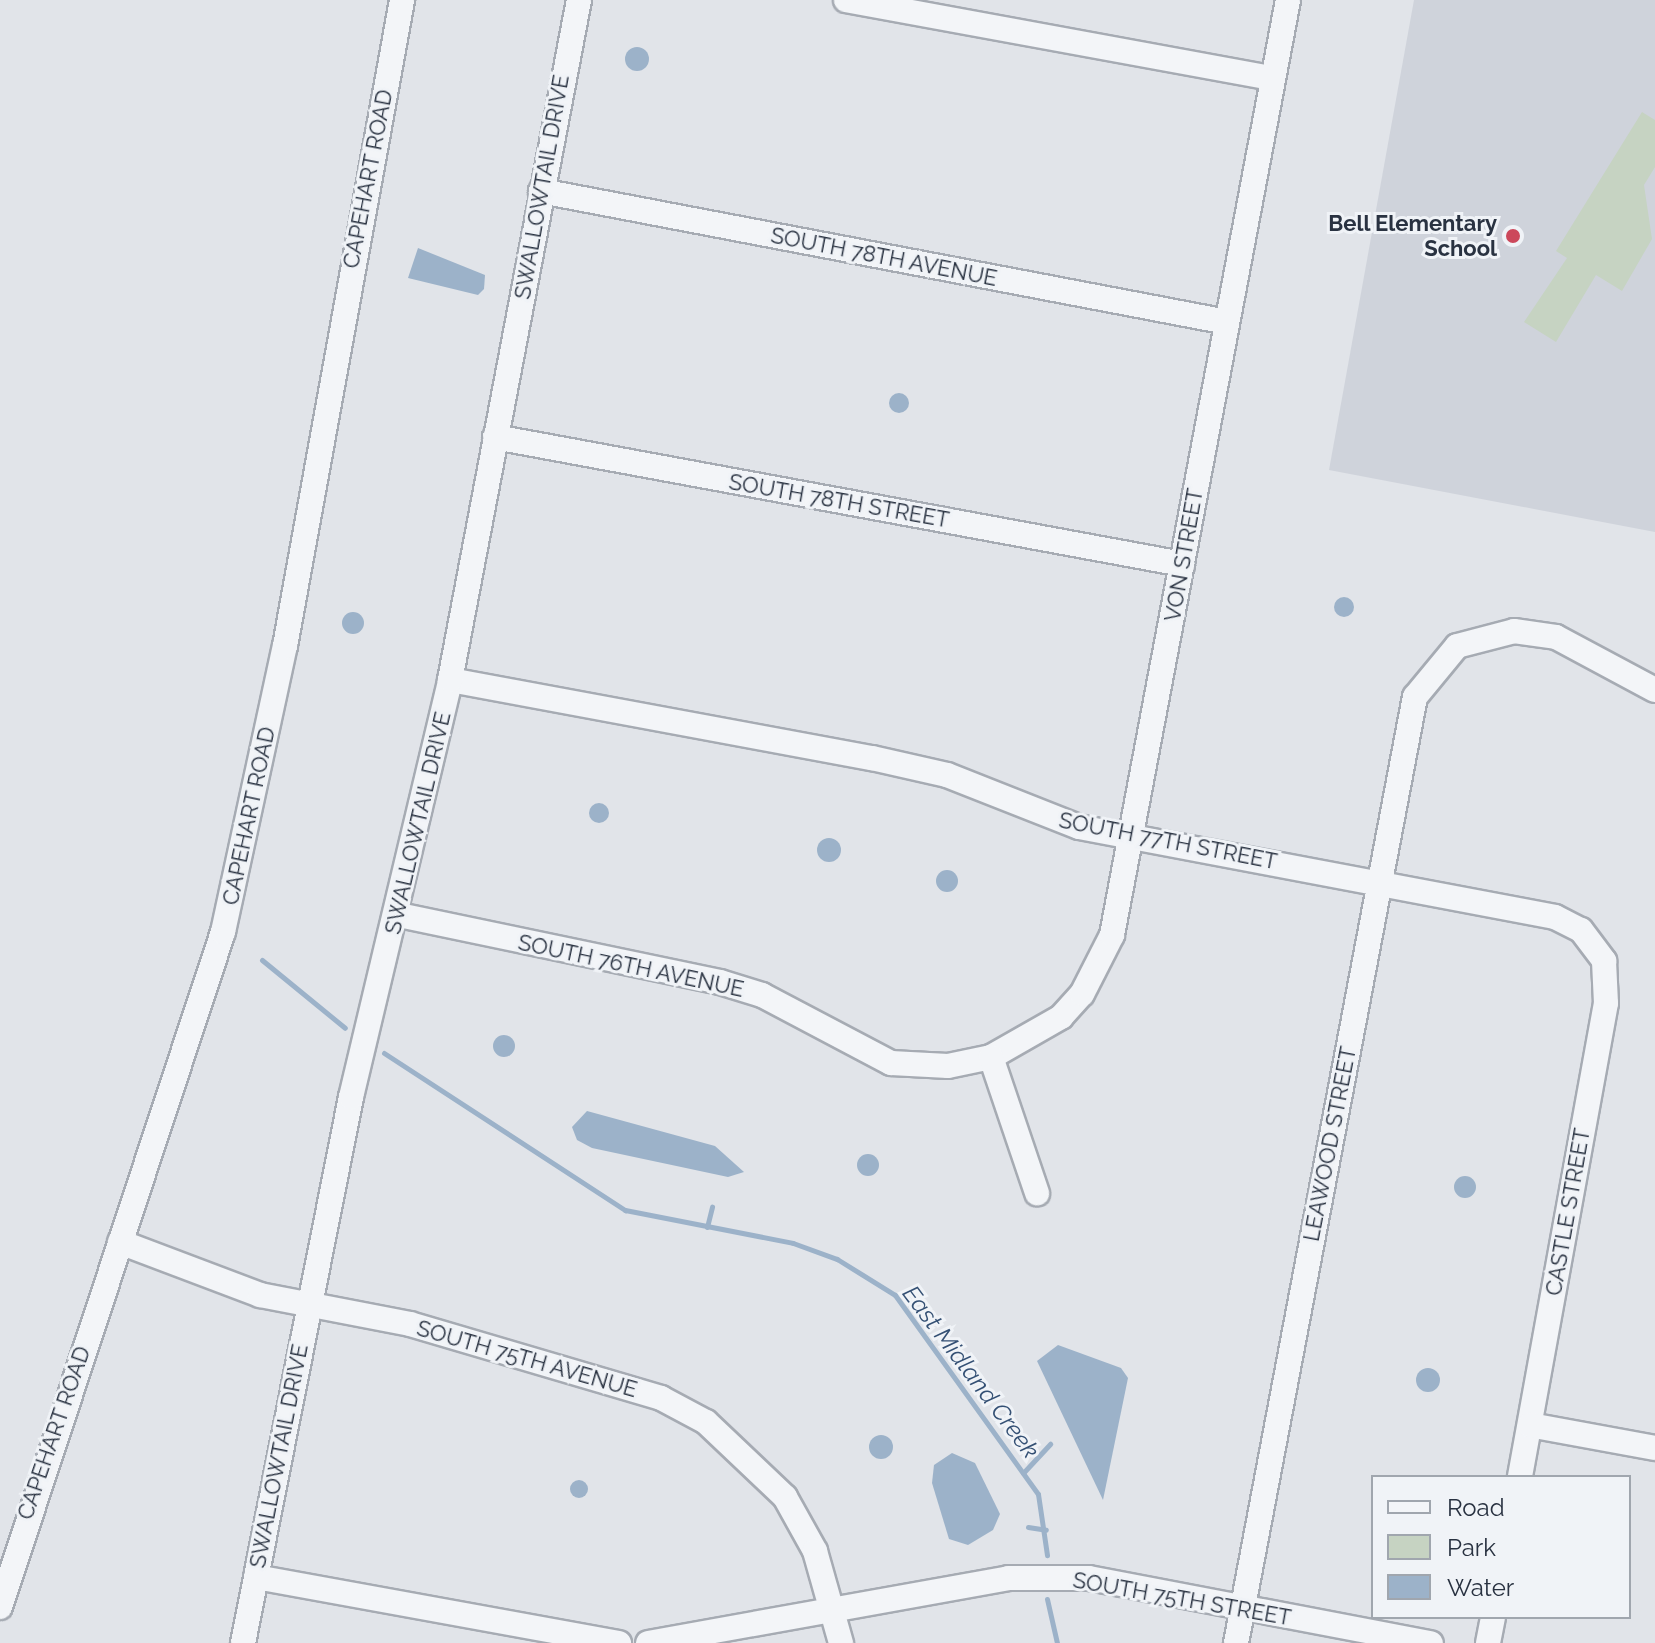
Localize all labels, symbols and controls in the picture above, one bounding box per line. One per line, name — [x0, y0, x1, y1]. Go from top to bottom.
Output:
street label: SWALLOWTAIL DRIVE — [509, 72, 575, 302]
street label: CAPEHART ROAD — [338, 87, 398, 271]
place label: Bell Elementary School — [1328, 210, 1497, 262]
street label: SOUTH 78TH AVENUE — [768, 222, 1000, 292]
marker: Bell Elementary School — [1504, 227, 1522, 245]
street label: SOUTH 78TH STREET — [727, 469, 951, 533]
street label: VON STREET — [1159, 486, 1209, 624]
street label: SWALLOWTAIL DRIVE — [379, 709, 457, 937]
street label: CAPEHART ROAD — [217, 724, 281, 908]
street label: SOUTH 77TH STREET — [1057, 807, 1279, 875]
street label: SOUTH 76TH AVENUE — [515, 929, 747, 1003]
street label: LEAWOOD STREET — [1298, 1044, 1362, 1244]
street label: CASTLE STREET — [1540, 1126, 1596, 1298]
water label: East Midland Creek — [897, 1280, 1045, 1464]
street label: SOUTH 75TH AVENUE — [413, 1315, 641, 1403]
street label: SWALLOWTAIL DRIVE — [244, 1342, 314, 1570]
street label: CAPEHART ROAD — [12, 1343, 96, 1523]
legend — [1371, 1475, 1631, 1619]
text: Road — [1447, 1493, 1505, 1522]
text: Park — [1447, 1533, 1496, 1562]
street label: SOUTH 75TH STREET — [1071, 1567, 1293, 1631]
text: Water — [1447, 1573, 1514, 1602]

